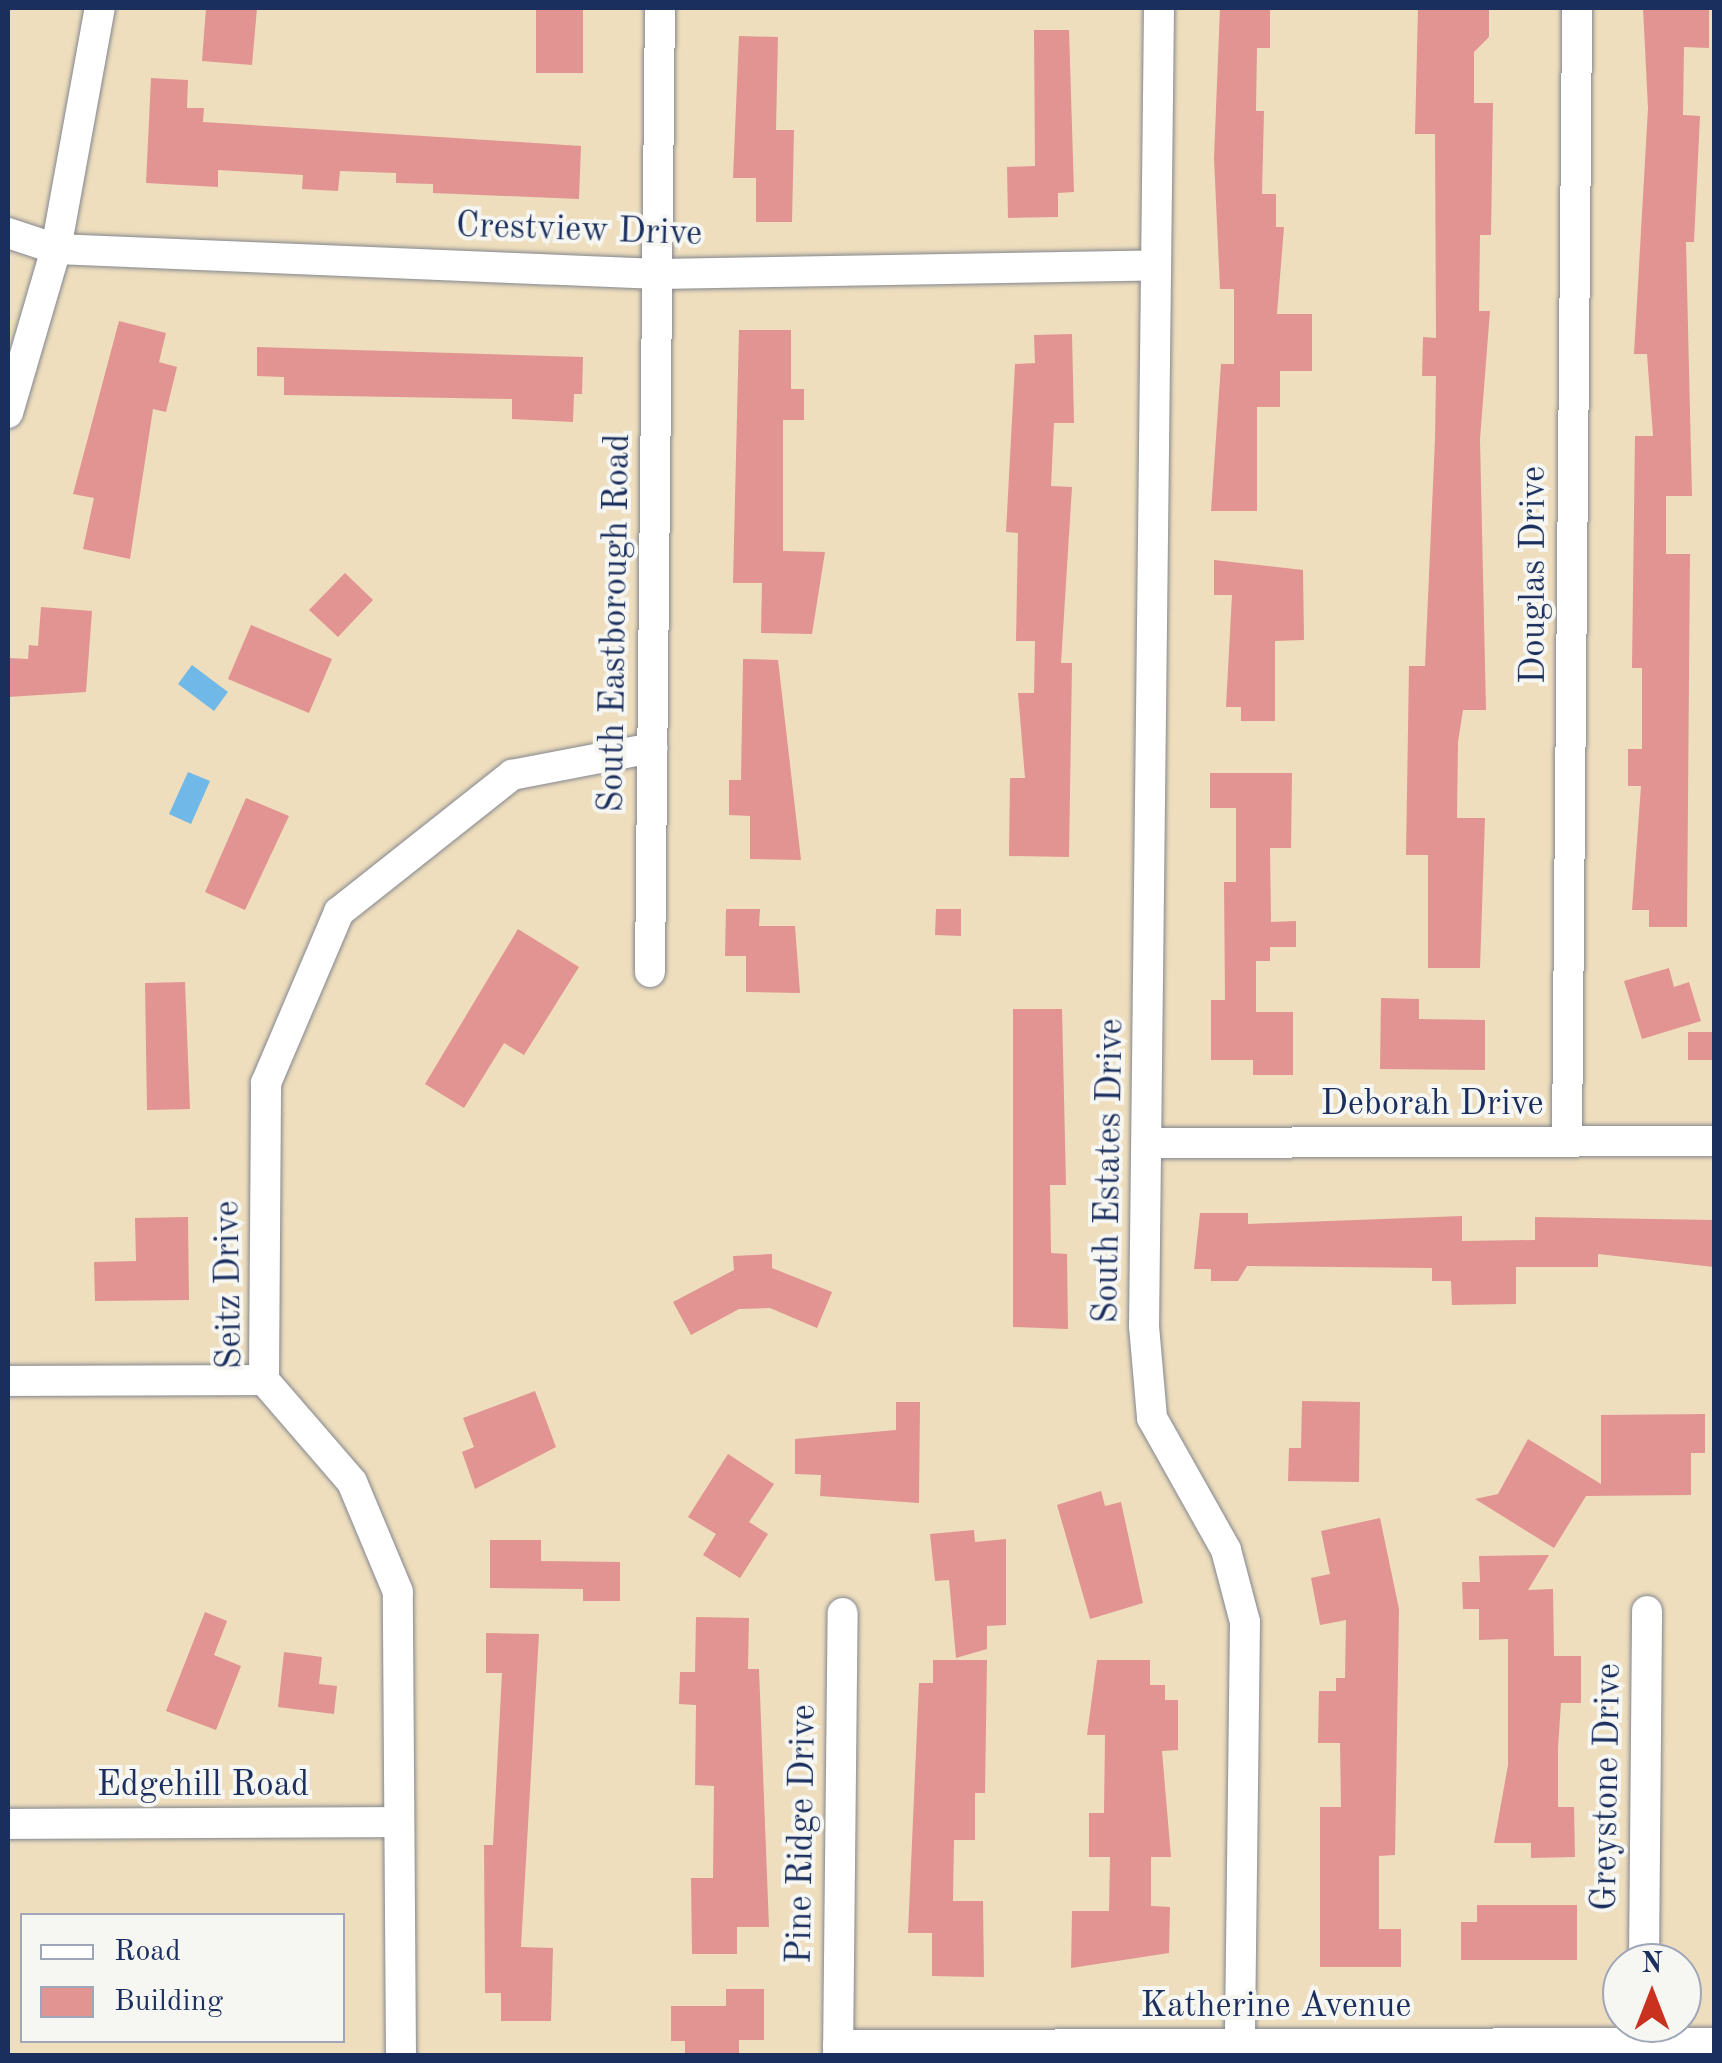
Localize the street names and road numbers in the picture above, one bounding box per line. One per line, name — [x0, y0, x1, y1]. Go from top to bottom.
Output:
street label: Crestview Drive — [455, 206, 703, 256]
street label: South Eastborough Road — [592, 433, 640, 813]
street label: Douglas Drive — [1514, 466, 1556, 684]
street label: South Estates Drive — [1086, 1018, 1134, 1324]
street label: Deborah Drive — [1320, 1084, 1544, 1126]
street label: Seitz Drive — [208, 1200, 252, 1370]
street label: Greystone Drive — [1585, 1663, 1631, 1911]
street label: Pine Ridge Drive — [780, 1704, 826, 1964]
street label: Edgehill Road — [97, 1765, 309, 1807]
street label: Katherine Avenue — [1141, 1986, 1411, 2028]

